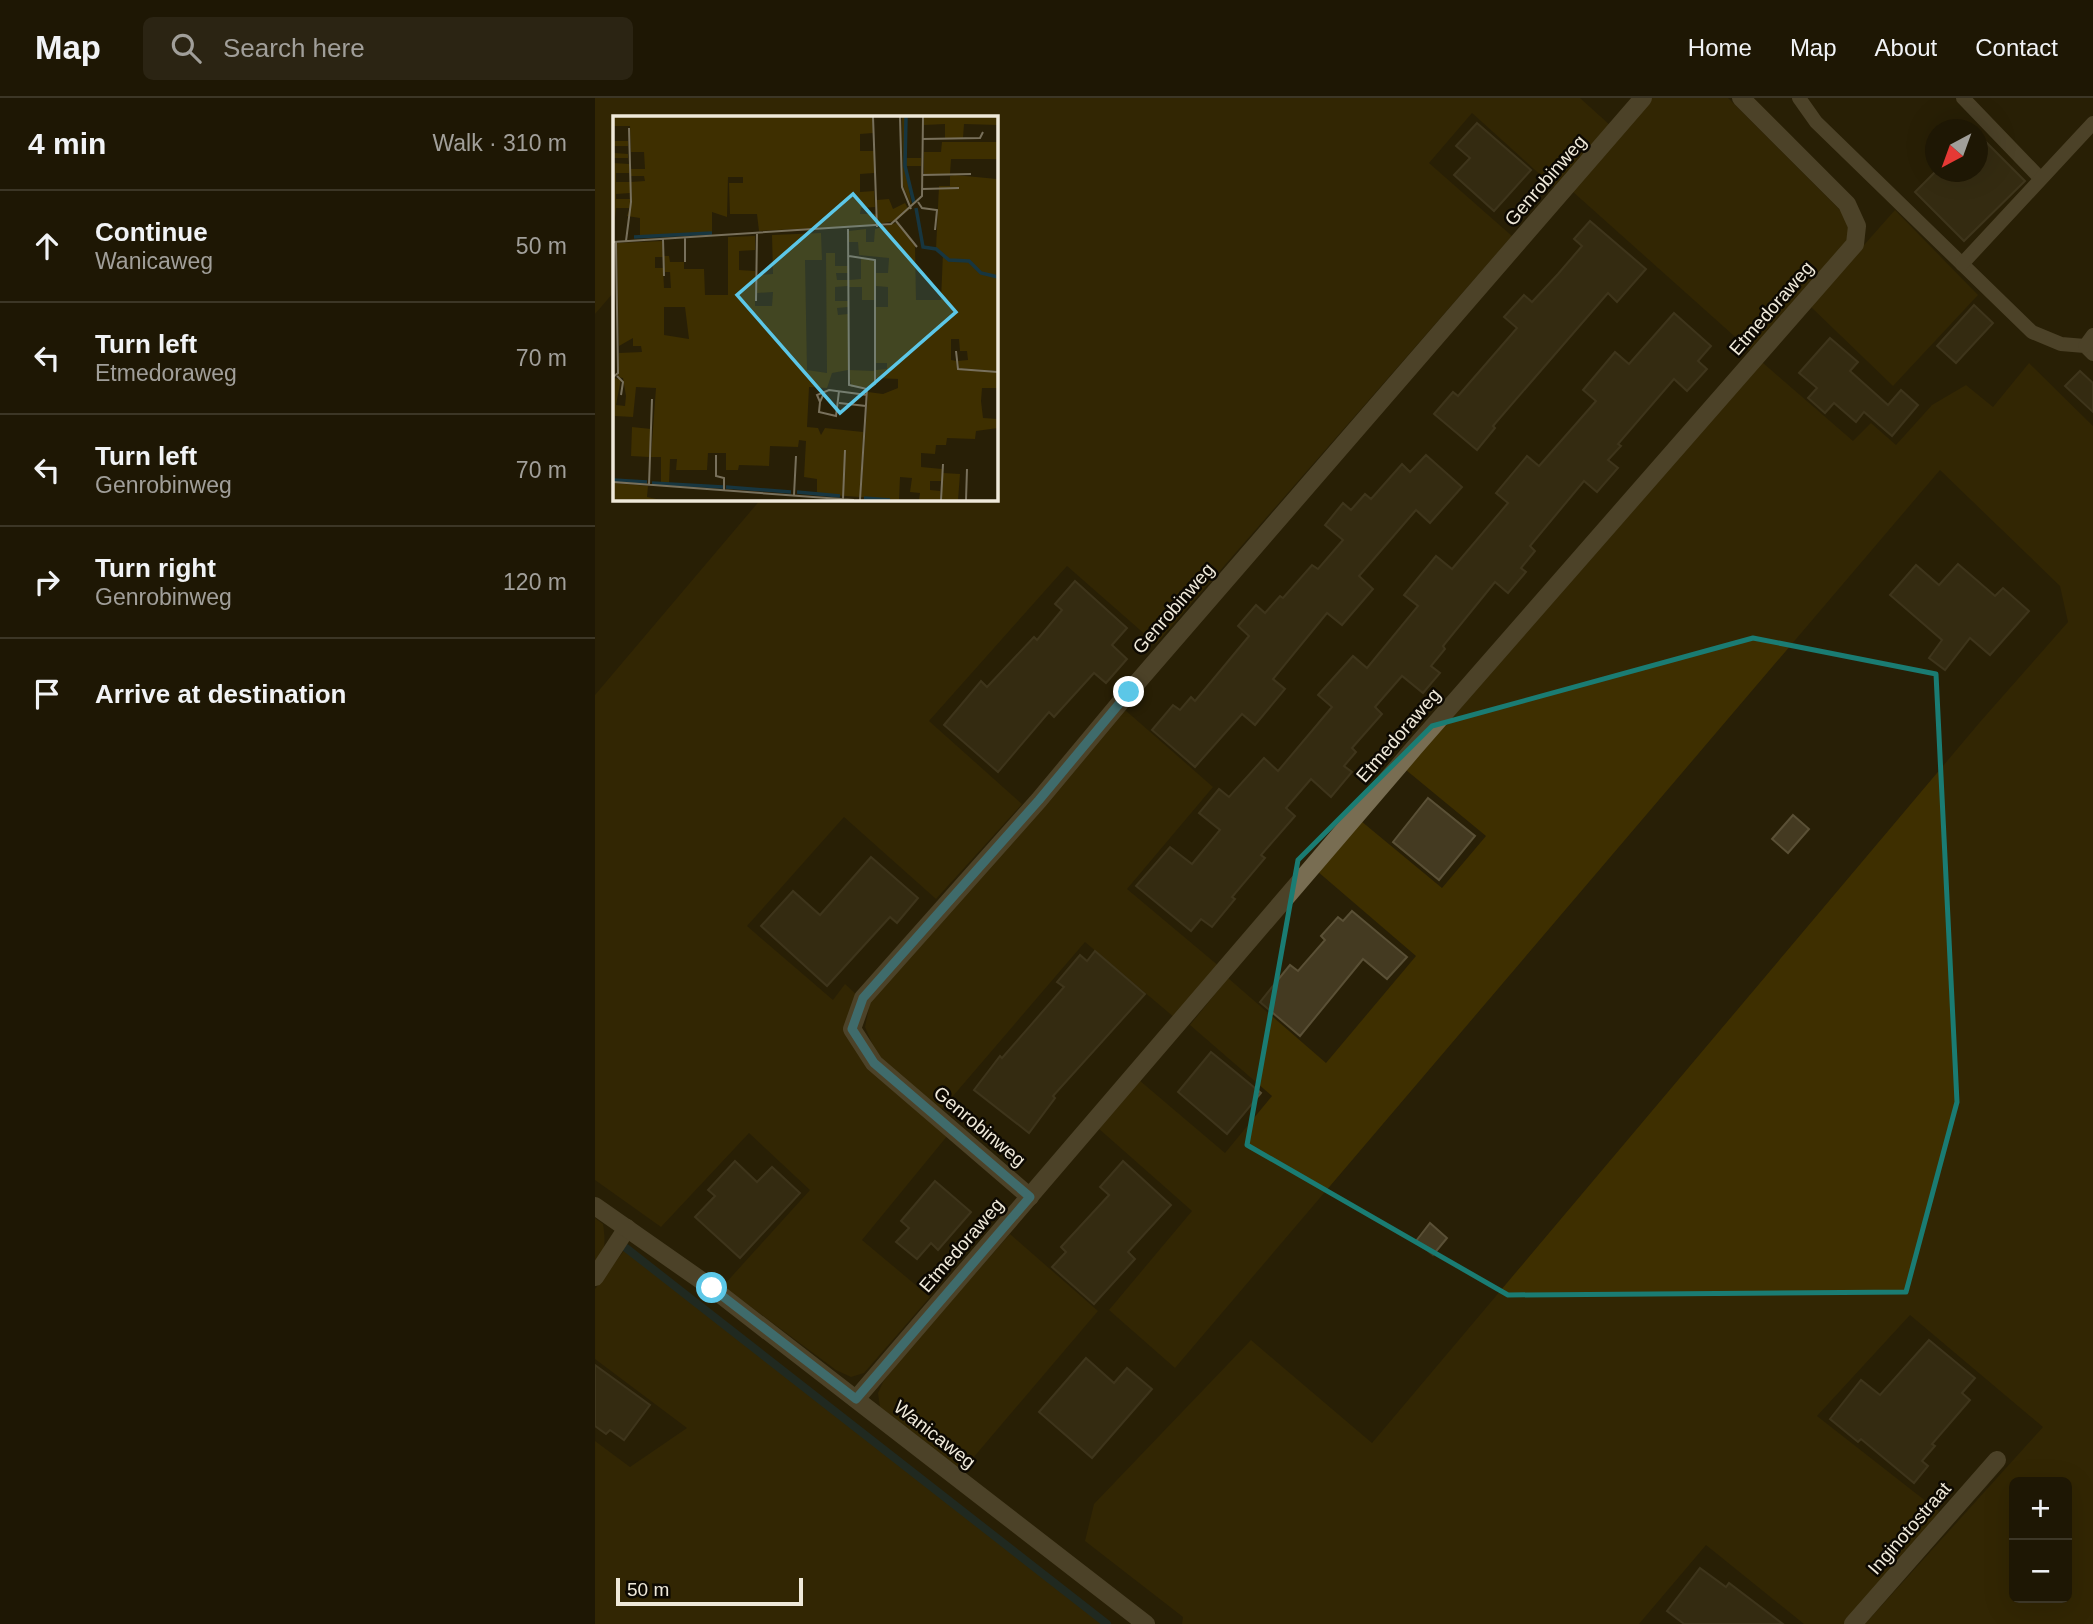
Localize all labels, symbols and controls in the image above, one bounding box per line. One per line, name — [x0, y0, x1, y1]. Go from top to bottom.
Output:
search box — [143, 17, 633, 80]
text: Map — [35, 29, 101, 66]
icon: search — [167, 29, 205, 67]
text: Search here — [223, 33, 365, 63]
text: Home — [1688, 34, 1752, 61]
text: Map — [1790, 34, 1837, 61]
text: About — [1875, 34, 1937, 61]
text: Contact — [1975, 34, 2058, 61]
inset map — [613, 116, 997, 500]
north arrow — [1925, 119, 1988, 182]
text: 4 min — [28, 127, 106, 160]
text: Walk · 310 m — [432, 130, 567, 156]
street label: Genrobinweg — [1500, 131, 1590, 230]
text: Continue — [95, 217, 208, 247]
icon: ahead — [28, 227, 66, 265]
text: 50 m — [516, 233, 567, 259]
text: Wanicaweg — [95, 248, 213, 274]
street label: Etmedoraweg — [1725, 257, 1818, 359]
text: Turn left — [95, 329, 197, 359]
icon: left — [28, 339, 66, 377]
text: 70 m — [516, 345, 567, 371]
text: Etmedoraweg — [95, 360, 237, 386]
text: Turn left — [95, 441, 197, 471]
icon: left — [28, 451, 66, 489]
text: 70 m — [516, 457, 567, 483]
text: Genrobinweg — [95, 472, 232, 498]
text: Turn right — [95, 553, 216, 583]
street label: Genrobinweg — [1128, 559, 1218, 658]
icon: right — [28, 563, 66, 601]
text: 120 m — [503, 569, 567, 595]
text: Genrobinweg — [95, 584, 232, 610]
icon: arrive — [28, 675, 66, 713]
route end — [1113, 676, 1144, 707]
text: Arrive at destination — [95, 679, 346, 709]
street label: Etmedoraweg — [1352, 684, 1445, 786]
street label: Genrobinweg — [930, 1082, 1030, 1171]
street label: Etmedoraweg — [915, 1194, 1008, 1296]
route start — [696, 1272, 727, 1303]
street label: Wanicaweg — [890, 1396, 980, 1473]
street label: Inginotostraat — [1864, 1477, 1956, 1579]
map controls — [2009, 1477, 2072, 1603]
button: + — [2009, 1477, 2072, 1540]
button: − — [2009, 1540, 2072, 1603]
scale bar — [616, 1575, 803, 1607]
text: 50 m — [627, 1579, 669, 1600]

